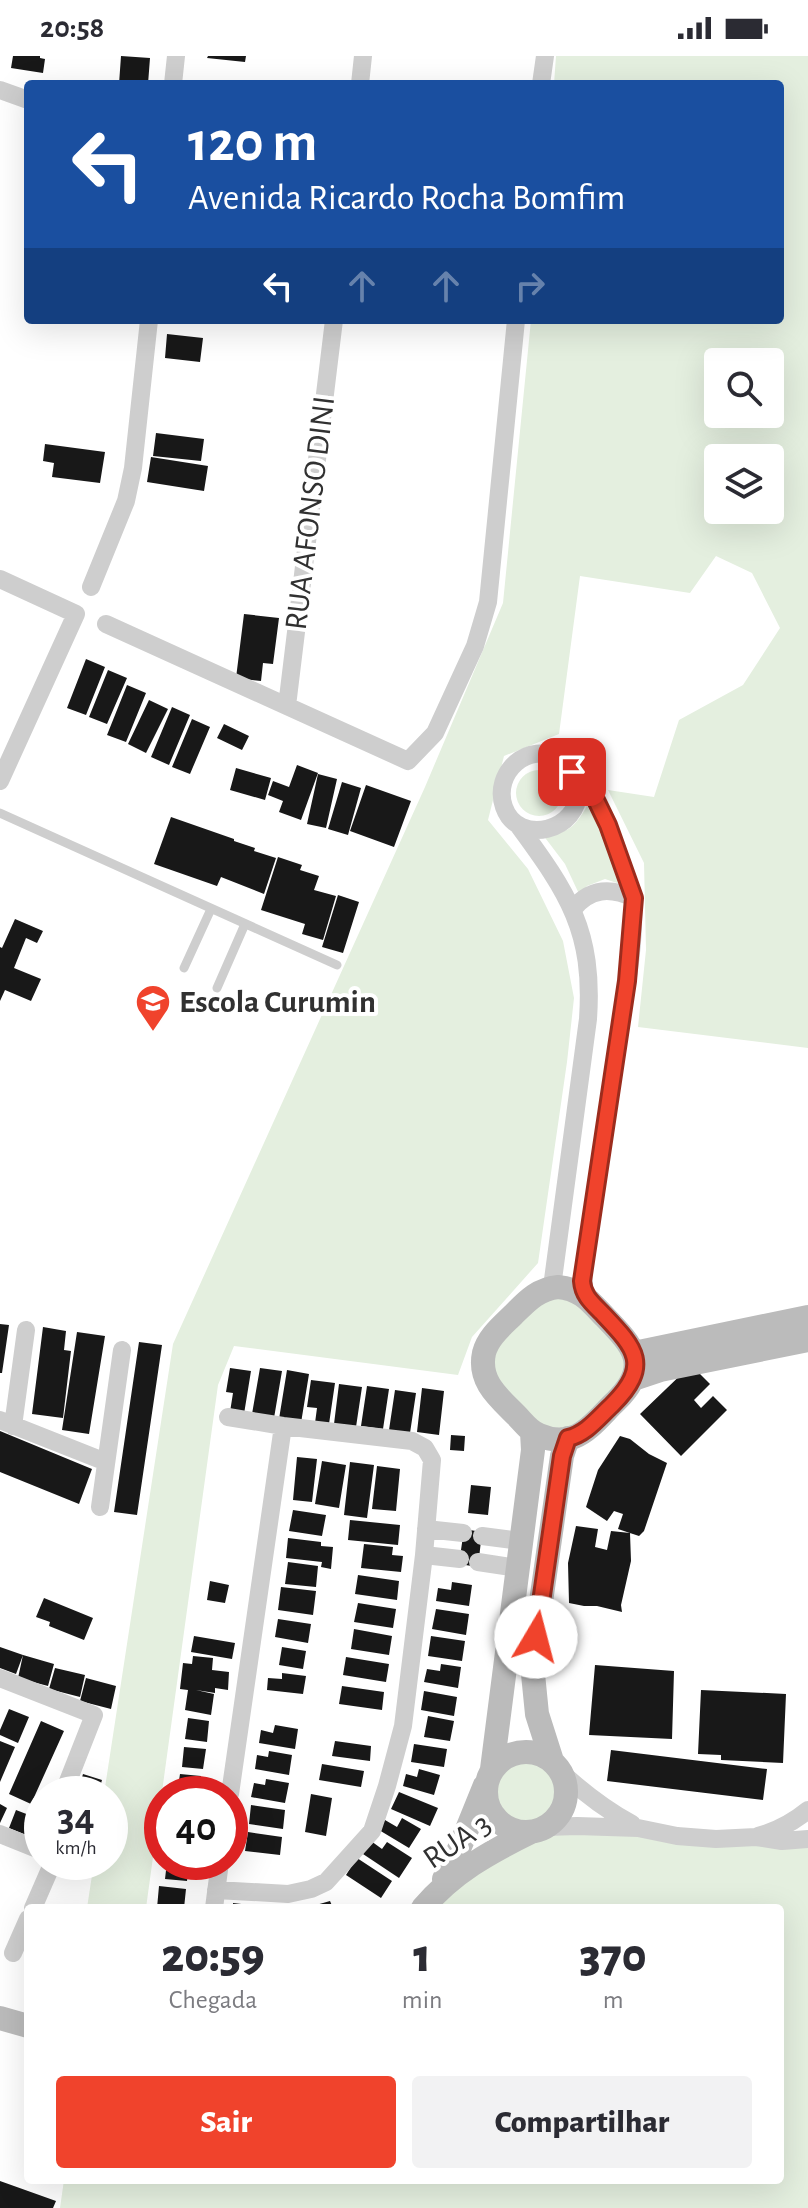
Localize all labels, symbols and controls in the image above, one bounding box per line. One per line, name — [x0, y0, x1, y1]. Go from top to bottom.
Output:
text: 20:58 — [40, 13, 104, 43]
icon: left — [56, 112, 160, 216]
text: 120 m — [188, 115, 317, 171]
text: Avenida Ricardo Rocha Bomfim — [188, 180, 625, 216]
icon: left — [256, 264, 300, 308]
icon: ahead — [340, 264, 384, 308]
icon: ahead — [424, 264, 468, 308]
icon: right — [508, 264, 552, 308]
map controls — [704, 348, 784, 524]
button: search — [704, 348, 784, 428]
street label: RUA AFONSO DINI — [280, 394, 340, 632]
button: layers — [704, 444, 784, 524]
pin — [538, 738, 606, 806]
icon: arrive — [550, 750, 594, 794]
school or university icon: Escola Curumin — [134, 983, 172, 1033]
place label: Escola Curumin — [179, 986, 376, 1018]
position arrow — [494, 1595, 578, 1679]
speed limit sign: 40 — [144, 1776, 248, 1880]
text: 34 — [57, 1798, 95, 1838]
street label: RUA 3 — [418, 1807, 496, 1875]
text: km/h — [55, 1838, 97, 1858]
text: 20:59 — [161, 1933, 265, 1981]
text: 1 — [413, 1933, 431, 1981]
text: 370 — [580, 1933, 647, 1981]
text: Chegada — [169, 1987, 257, 2013]
text: min — [402, 1987, 442, 2013]
text: m — [603, 1987, 624, 2013]
button: Sair — [56, 2076, 396, 2168]
button: Compartilhar — [412, 2076, 752, 2168]

